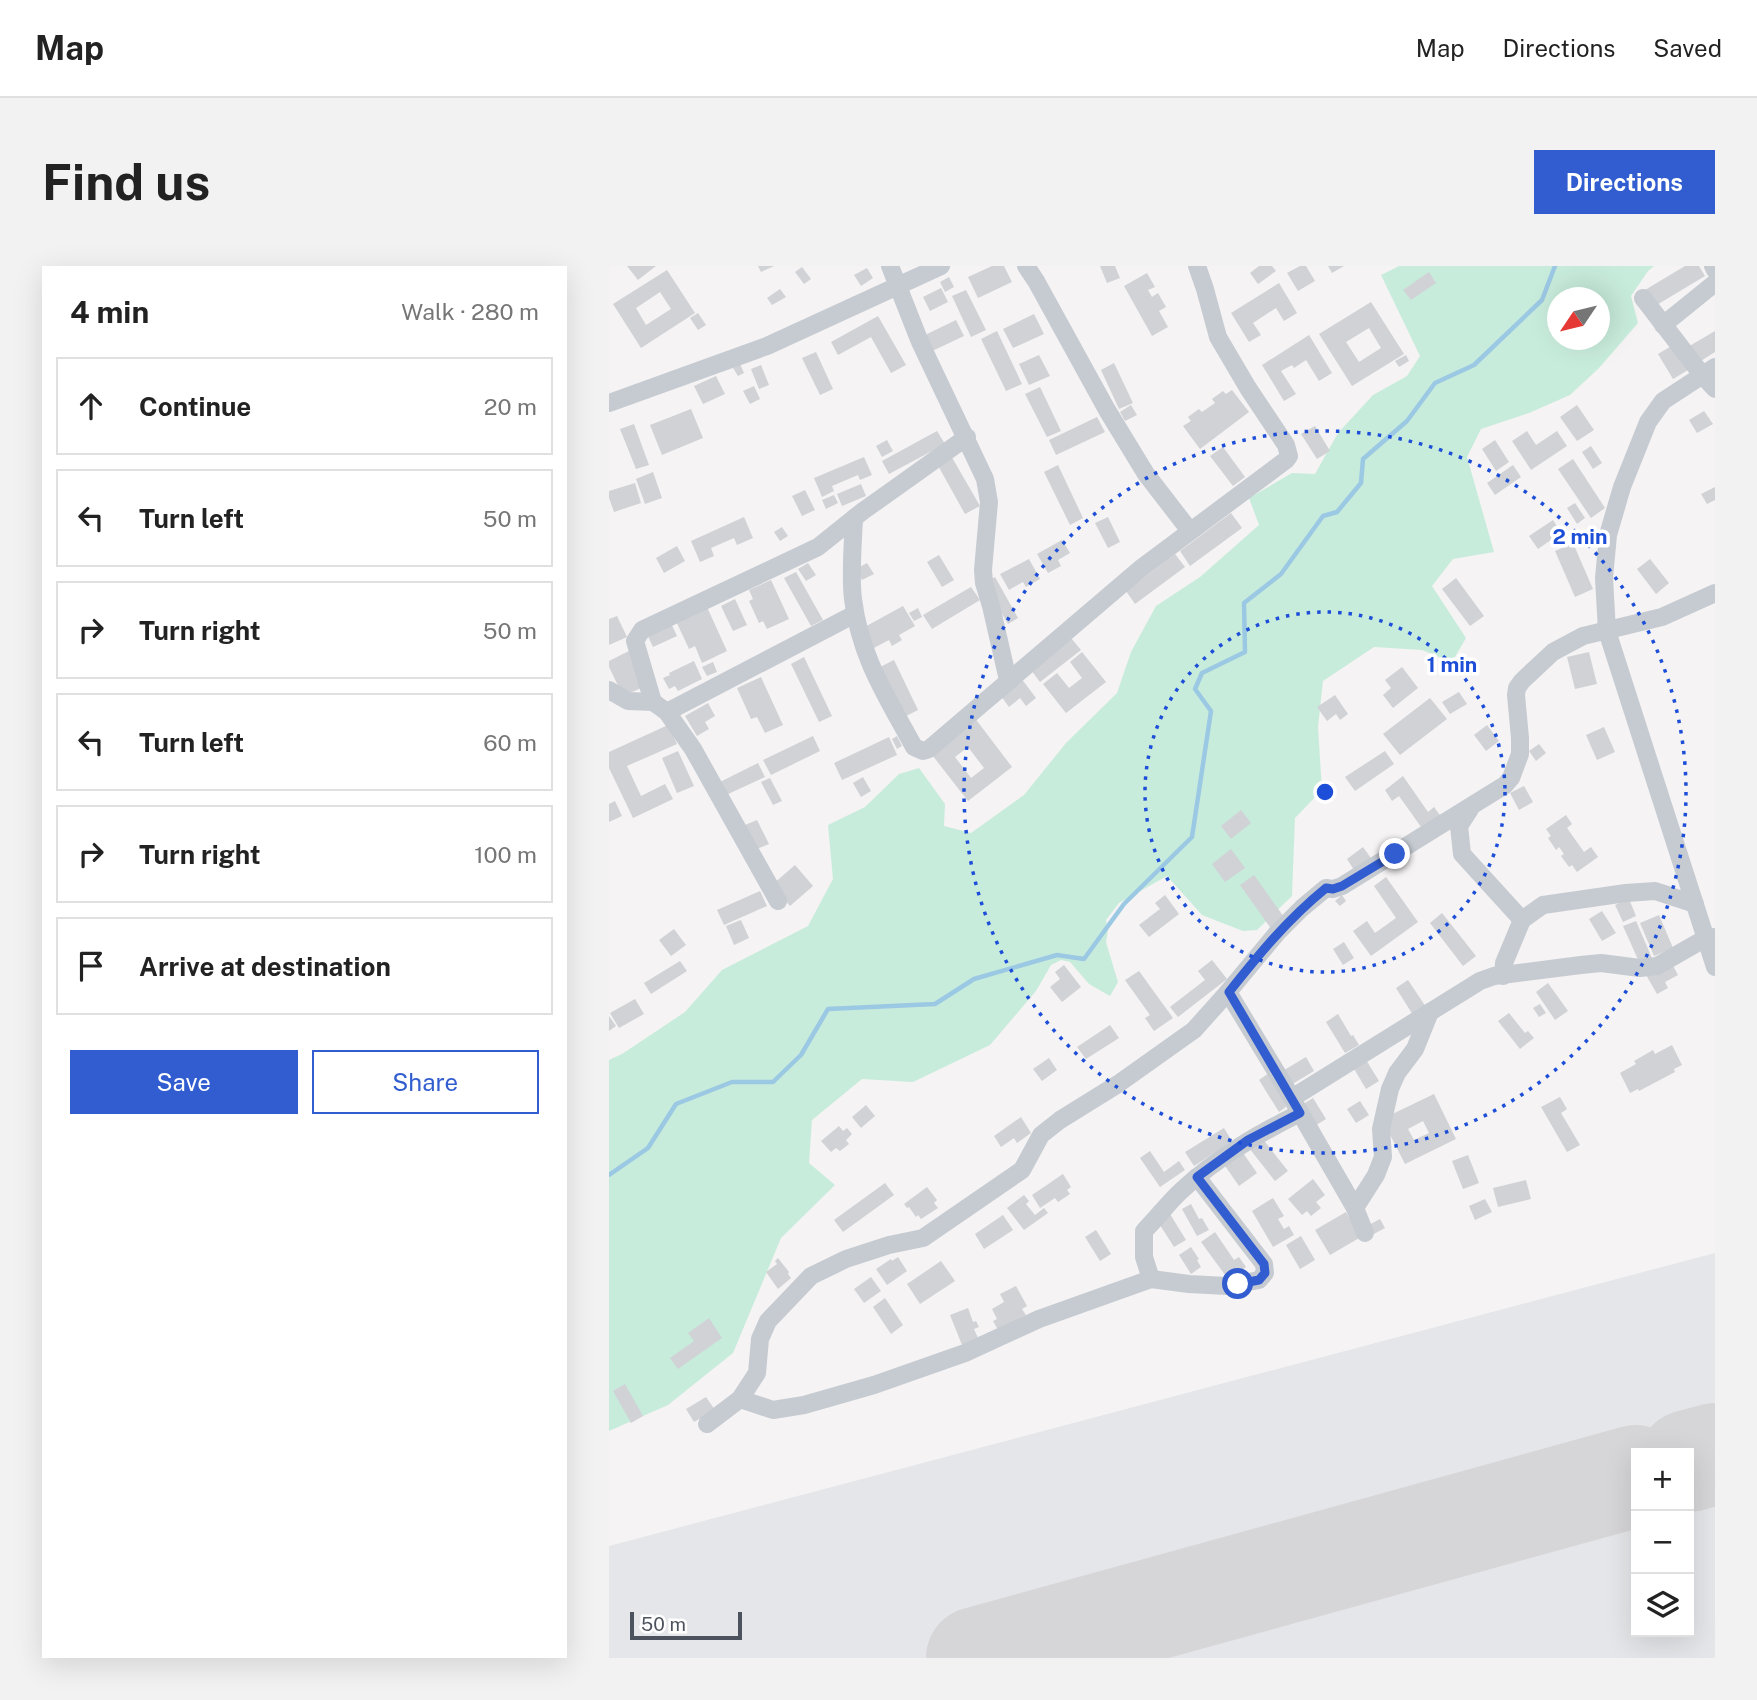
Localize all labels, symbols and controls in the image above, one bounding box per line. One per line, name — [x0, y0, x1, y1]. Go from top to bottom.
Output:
text: Map — [35, 29, 104, 67]
text: Map — [1416, 34, 1465, 62]
text: Directions — [1503, 34, 1615, 62]
text: Saved — [1653, 34, 1722, 62]
button: Directions — [1534, 150, 1715, 214]
text: Find us — [42, 153, 210, 211]
north arrow — [1547, 287, 1610, 350]
text: 4 min — [70, 294, 149, 330]
text: Walk · 280 m — [401, 298, 539, 325]
icon: ahead — [72, 387, 110, 425]
text: Continue — [139, 391, 251, 422]
text: 20 m — [484, 393, 537, 420]
icon: left — [72, 499, 110, 537]
text: Turn left — [139, 503, 244, 534]
text: 50 m — [483, 505, 537, 532]
text: 2 min — [1552, 524, 1608, 549]
icon: right — [72, 611, 110, 649]
text: Turn right — [139, 615, 261, 646]
text: 50 m — [483, 617, 537, 644]
text: 1 min — [1427, 652, 1477, 677]
icon: left — [72, 723, 110, 761]
text: Turn left — [139, 727, 244, 758]
text: 60 m — [483, 729, 537, 756]
centre of rings — [1313, 780, 1337, 804]
icon: right — [72, 835, 110, 873]
route end — [1379, 838, 1410, 869]
text: Turn right — [139, 839, 261, 870]
text: 100 m — [474, 841, 537, 868]
icon: arrive — [72, 947, 110, 985]
text: Arrive at destination — [139, 951, 391, 982]
button: Save — [70, 1050, 298, 1114]
button: Share — [312, 1050, 539, 1114]
route start — [1222, 1268, 1253, 1299]
map controls — [1631, 1448, 1694, 1637]
button: + — [1631, 1448, 1694, 1511]
button: − — [1631, 1511, 1694, 1574]
button: layers — [1631, 1574, 1694, 1637]
scale bar — [630, 1609, 742, 1641]
text: 50 m — [641, 1613, 686, 1635]

